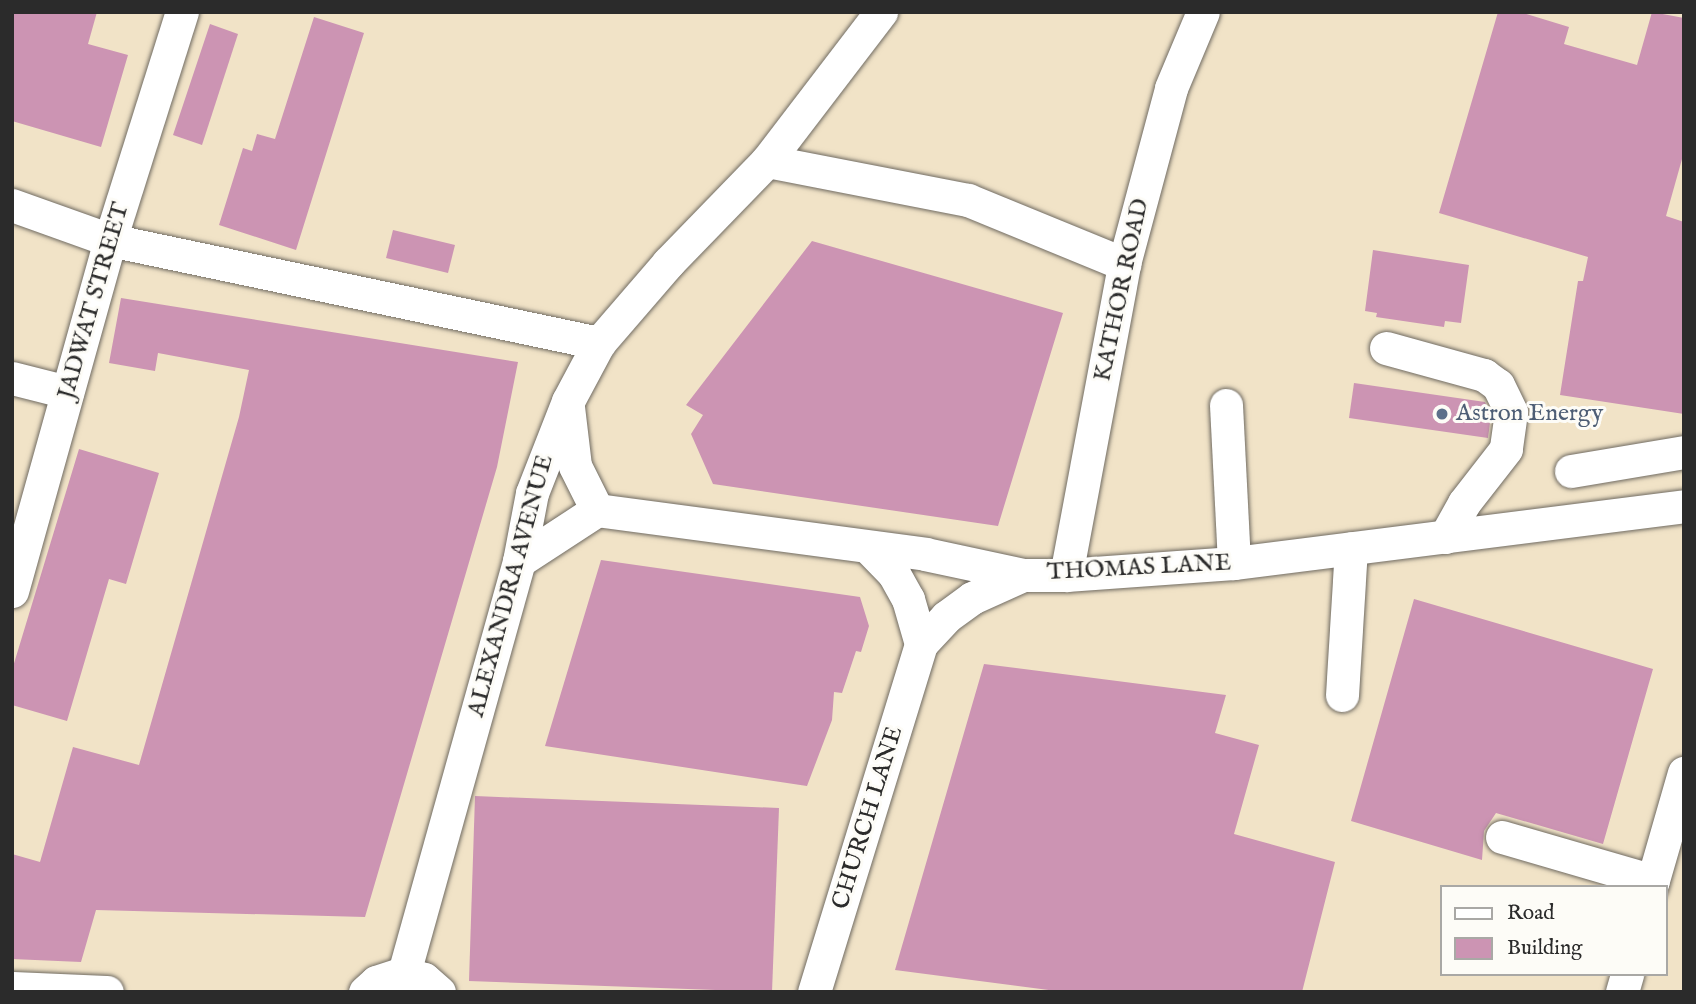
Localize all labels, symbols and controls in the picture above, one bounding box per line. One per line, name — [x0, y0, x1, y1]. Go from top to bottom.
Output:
street label: KATHOR ROAD — [1089, 196, 1155, 384]
street label: JADWAT STREET — [52, 199, 136, 403]
place label: Astron Energy — [1456, 400, 1603, 428]
marker: Astron Energy — [1434, 406, 1450, 422]
street label: ALEXANDRA AVENUE — [462, 452, 560, 720]
street label: THOMAS LANE — [1046, 549, 1232, 587]
street label: CHURCH LANE — [827, 723, 909, 913]
legend — [1440, 885, 1668, 976]
text: Road — [1507, 900, 1554, 927]
text: Building — [1507, 935, 1582, 962]

